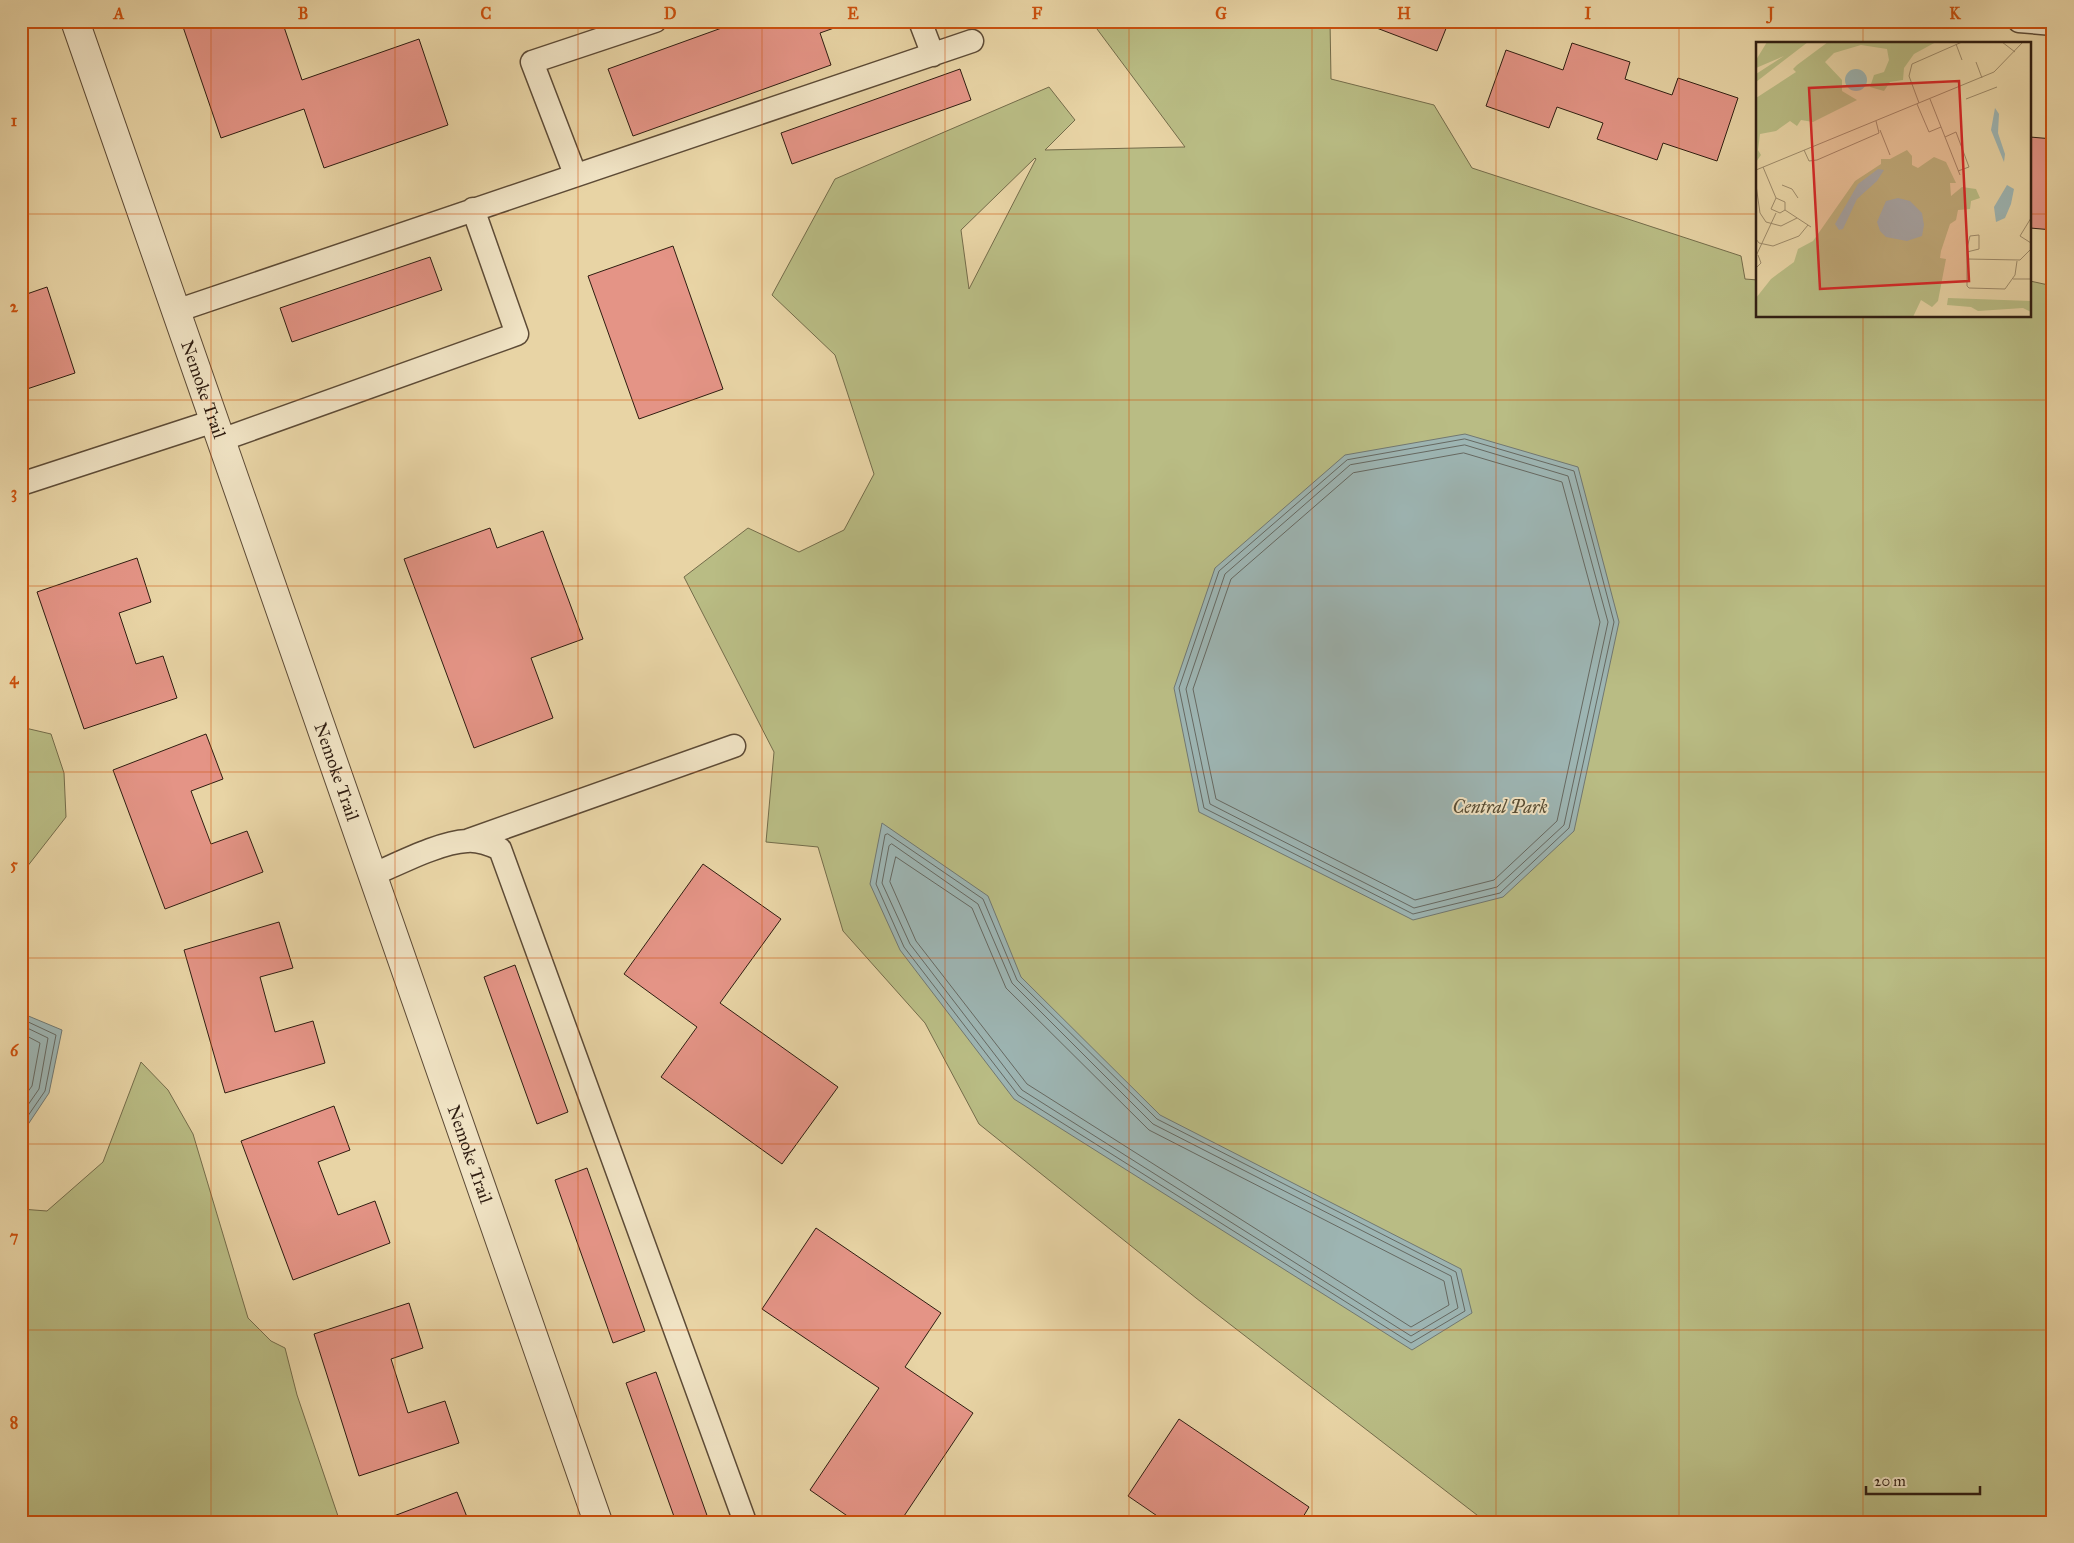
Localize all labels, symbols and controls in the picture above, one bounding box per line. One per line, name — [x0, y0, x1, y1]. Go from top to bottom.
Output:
text: A — [113, 4, 125, 23]
text: B — [298, 4, 308, 23]
text: C — [481, 4, 492, 23]
text: D — [664, 4, 677, 23]
text: E — [847, 4, 859, 23]
text: F — [1032, 4, 1043, 23]
text: G — [1215, 4, 1227, 23]
text: H — [1397, 4, 1411, 23]
text: I — [1585, 4, 1592, 23]
text: J — [1766, 4, 1775, 24]
text: K — [1949, 4, 1961, 23]
inset map — [1756, 42, 2032, 318]
text: 1 — [11, 111, 18, 130]
text: 2 — [10, 297, 19, 316]
street label: Nemoke Trail — [176, 337, 231, 441]
text: 3 — [11, 483, 17, 503]
text: 4 — [10, 669, 20, 689]
street label: Nemoke Trail — [309, 720, 364, 824]
park label: Central Park — [1452, 796, 1548, 818]
text: 5 — [10, 855, 18, 874]
text: 6 — [10, 1041, 19, 1060]
street label: Nemoke Trail — [443, 1102, 497, 1206]
text: 7 — [10, 1227, 19, 1246]
text: 8 — [10, 1413, 18, 1432]
scale bar — [1866, 1463, 1980, 1495]
text: 20 m — [1874, 1472, 1906, 1490]

